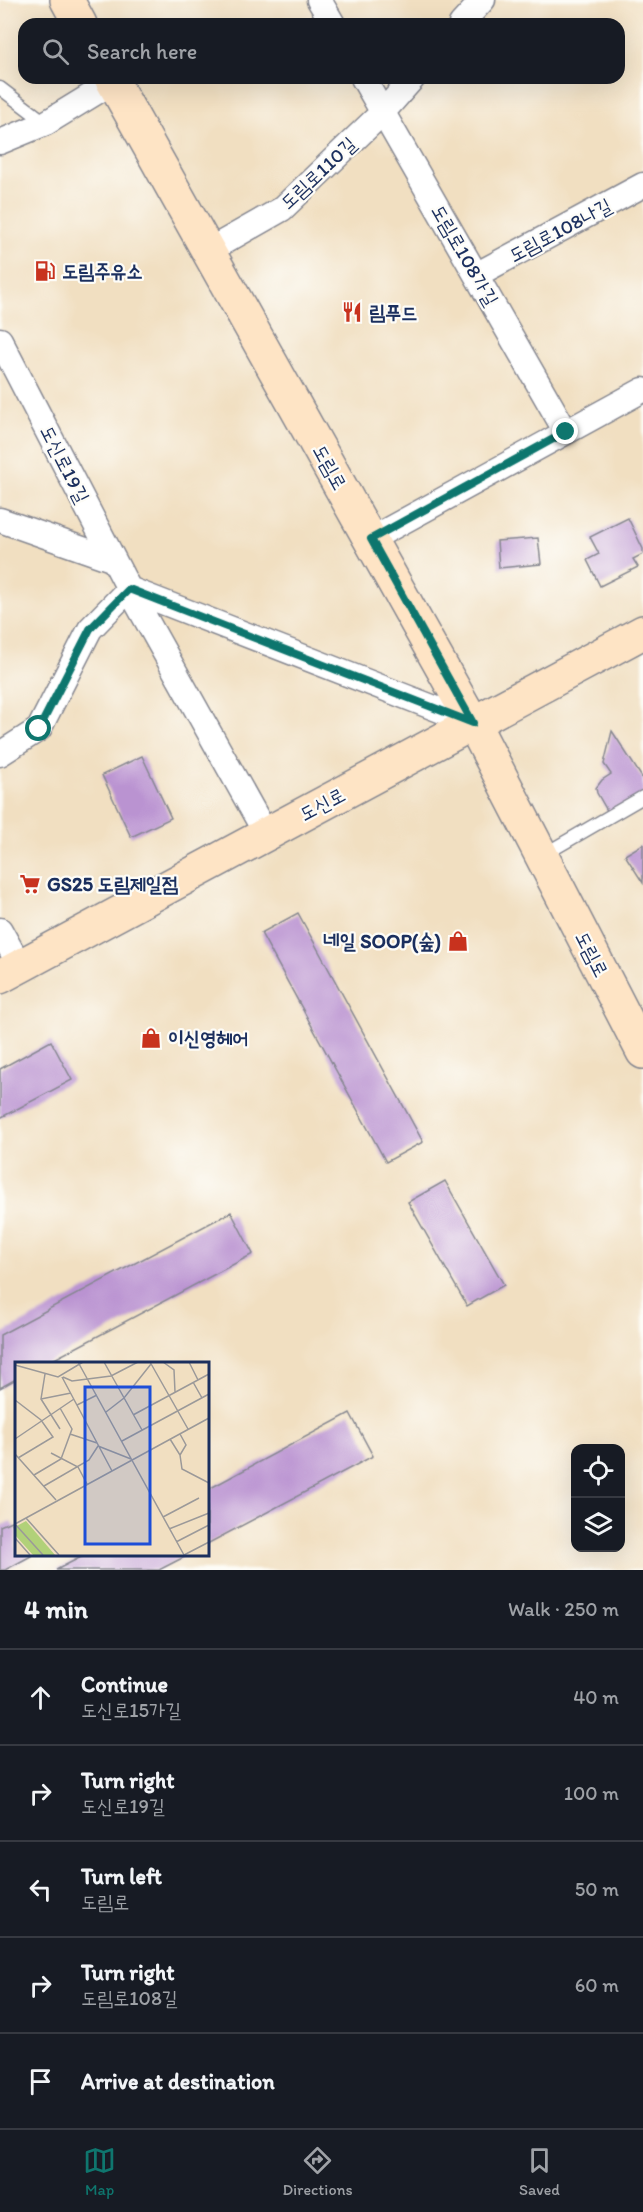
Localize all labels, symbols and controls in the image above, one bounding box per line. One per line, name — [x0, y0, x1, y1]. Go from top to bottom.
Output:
search box — [18, 18, 625, 84]
icon: search — [39, 35, 72, 68]
text: Search here — [87, 38, 197, 65]
street label: 도림로110길 — [275, 132, 361, 214]
street label: 도림로108나길 — [504, 193, 616, 267]
street label: 도림로108가길 — [426, 200, 504, 310]
fuel station icon: 도림주유소 — [33, 259, 57, 283]
place label: 도림주유소 — [62, 259, 142, 283]
restaurant icon: 림푸드 — [340, 300, 364, 324]
place label: 림푸드 — [369, 300, 417, 324]
route end — [552, 418, 578, 444]
street label: 도신로19길 — [35, 421, 95, 507]
street label: 도림로 — [308, 440, 352, 494]
route start — [25, 715, 51, 741]
street label: 도신로 — [295, 782, 349, 826]
supermarket icon: GS25 도림제일점 — [18, 872, 42, 896]
place label: GS25 도림제일점 — [47, 872, 178, 896]
street label: 도림로 — [570, 927, 614, 981]
place label: 네일 SOOP(숲) — [324, 929, 441, 954]
shop icon: 네일 SOOP(숲) — [446, 929, 470, 953]
shop icon: 이신영헤어 — [139, 1026, 163, 1050]
place label: 이신영헤어 — [168, 1026, 248, 1050]
inset map — [15, 1362, 208, 1555]
map controls — [571, 1444, 625, 1552]
button: locate — [571, 1444, 625, 1498]
button: layers — [571, 1498, 625, 1552]
text: 4 min — [24, 1593, 88, 1625]
text: Walk · 250 m — [508, 1597, 619, 1621]
text: Continue — [81, 1671, 168, 1698]
icon: ahead — [24, 1681, 57, 1714]
text: 40 m — [573, 1685, 619, 1709]
text: 도신로15가길 — [81, 1698, 181, 1722]
text: Turn right — [81, 1767, 175, 1794]
icon: right — [24, 1777, 57, 1810]
text: 100 m — [564, 1781, 619, 1805]
text: 도신로19길 — [81, 1794, 165, 1818]
text: Turn left — [81, 1863, 162, 1890]
icon: left — [24, 1873, 57, 1906]
text: 50 m — [575, 1877, 619, 1901]
text: 도림로 — [81, 1890, 129, 1914]
text: Turn right — [81, 1959, 175, 1986]
icon: right — [24, 1969, 57, 2002]
text: 60 m — [575, 1973, 619, 1997]
text: 도림로108길 — [81, 1986, 178, 2010]
icon: arrive — [24, 2065, 57, 2098]
text: Arrive at destination — [81, 2068, 275, 2095]
tab: Map — [83, 2144, 116, 2199]
tab: Directions — [282, 2144, 353, 2199]
tab: Saved — [519, 2144, 560, 2199]

